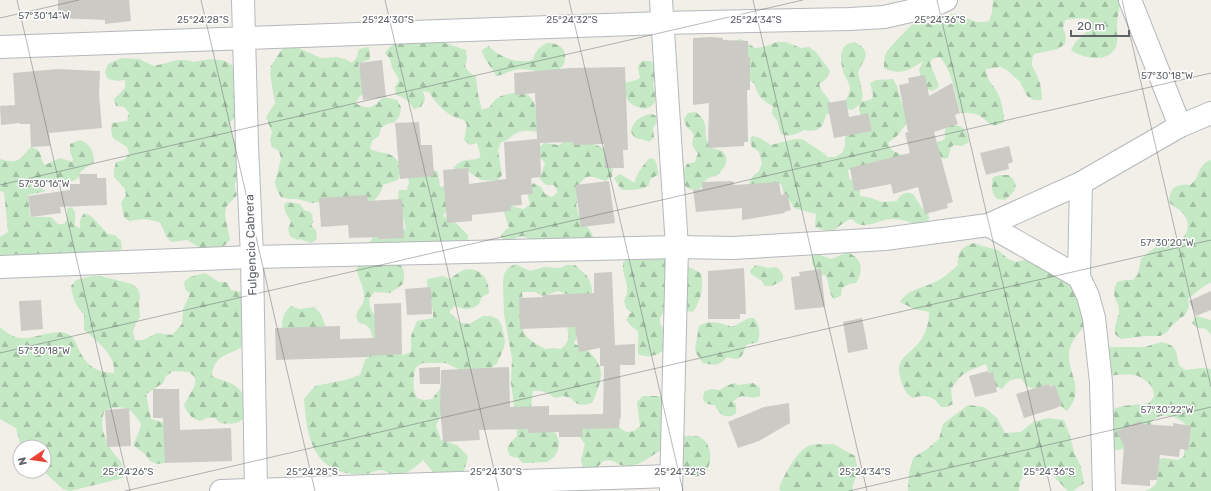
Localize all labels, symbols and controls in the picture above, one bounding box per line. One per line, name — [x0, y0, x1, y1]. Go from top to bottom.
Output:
text: 57°30'14"W — [18, 10, 70, 22]
scale bar — [1071, 12, 1129, 38]
text: 25°24'28"S — [177, 14, 229, 26]
text: 25°24'30"S — [362, 14, 414, 26]
text: 25°24'32"S — [546, 14, 598, 26]
text: 25°24'34"S — [730, 14, 782, 26]
text: 25°24'36"S — [914, 14, 966, 26]
text: 20 m — [1077, 19, 1105, 33]
text: 57°30'18"W — [1141, 70, 1193, 82]
text: 57°30'16"W — [18, 178, 70, 190]
street label: Fulgencio Cabrera — [242, 194, 260, 296]
text: 57°30'20"W — [1140, 237, 1194, 249]
text: 57°30'18"W — [18, 345, 70, 357]
text: 57°30'22"W — [1141, 404, 1193, 416]
north arrow — [12, 439, 52, 479]
text: N — [16, 456, 30, 466]
text: 25°24'26"S — [102, 466, 154, 478]
text: 25°24'28"S — [286, 466, 338, 478]
text: 25°24'30"S — [470, 466, 522, 478]
text: 25°24'32"S — [654, 466, 706, 478]
text: 25°24'34"S — [839, 466, 891, 478]
text: 25°24'36"S — [1023, 466, 1075, 478]

